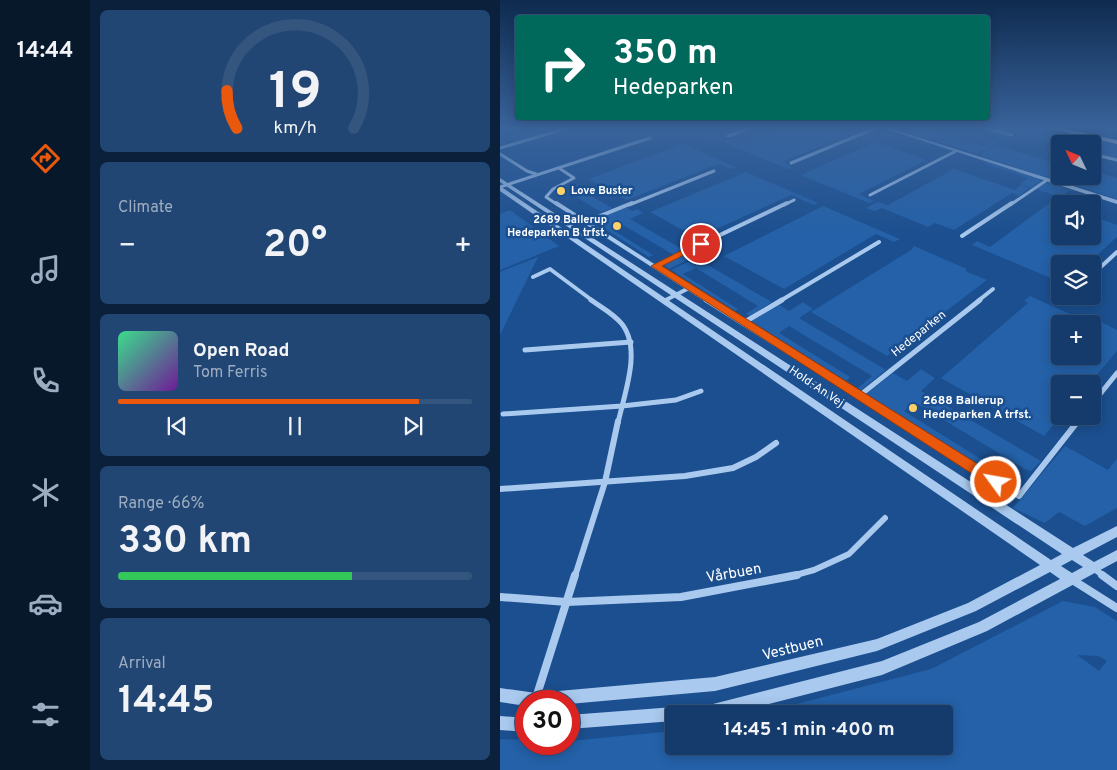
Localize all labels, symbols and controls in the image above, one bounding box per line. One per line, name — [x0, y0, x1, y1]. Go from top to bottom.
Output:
text: 350 m — [613, 32, 718, 76]
icon: right — [530, 35, 595, 100]
text: 14:44 — [17, 38, 73, 65]
text: 19 — [269, 61, 321, 127]
text: Hedeparken — [613, 75, 734, 102]
text: km/h — [273, 117, 317, 140]
north arrow — [1051, 135, 1101, 185]
map controls — [1051, 135, 1101, 425]
icon: directions — [28, 141, 63, 176]
place label: Love Buster — [571, 184, 633, 198]
marker: Love Buster — [555, 185, 567, 197]
button: sound — [1051, 195, 1101, 245]
text: Climate — [118, 198, 173, 218]
place label: 2689 Ballerup Hedeparken B trfst. — [507, 213, 607, 240]
marker: 2689 Ballerup Hedeparken B trfst. — [611, 220, 623, 232]
text: 20° — [263, 222, 327, 271]
pin — [680, 223, 722, 265]
text: − — [118, 229, 136, 265]
text: + — [454, 229, 472, 265]
icon: arrive — [687, 230, 715, 258]
icon: music — [28, 252, 63, 287]
button: layers — [1051, 255, 1101, 305]
street label: Hedeparken — [888, 307, 950, 361]
button: + — [1051, 315, 1101, 365]
text: Open Road — [193, 339, 289, 363]
icon: phone — [28, 363, 63, 398]
text: Tom Ferris — [193, 363, 267, 383]
street label: Hold-An Vej — [785, 363, 847, 411]
button: − — [1051, 375, 1101, 425]
place label: 2688 Ballerup Hedeparken A trfst. — [923, 393, 1031, 423]
marker: 2688 Ballerup Hedeparken A trfst. — [907, 402, 919, 414]
icon: previous — [163, 412, 191, 440]
icon: pause — [281, 412, 309, 440]
icon: next — [399, 412, 427, 440]
position arrow — [969, 455, 1021, 507]
icon: climate — [28, 475, 63, 510]
text: Range · 66% — [118, 494, 204, 514]
text: 330 km — [118, 518, 252, 567]
street label: Vårbuen — [705, 560, 763, 588]
icon: car — [28, 586, 63, 621]
street label: Vestbuen — [761, 632, 825, 666]
text: Arrival — [118, 654, 166, 674]
text: 14:45 — [118, 678, 215, 727]
speed limit sign: 30 — [515, 690, 580, 755]
icon: filters — [28, 697, 63, 732]
text: 14:45 · 1 min · 400 m — [723, 718, 895, 742]

